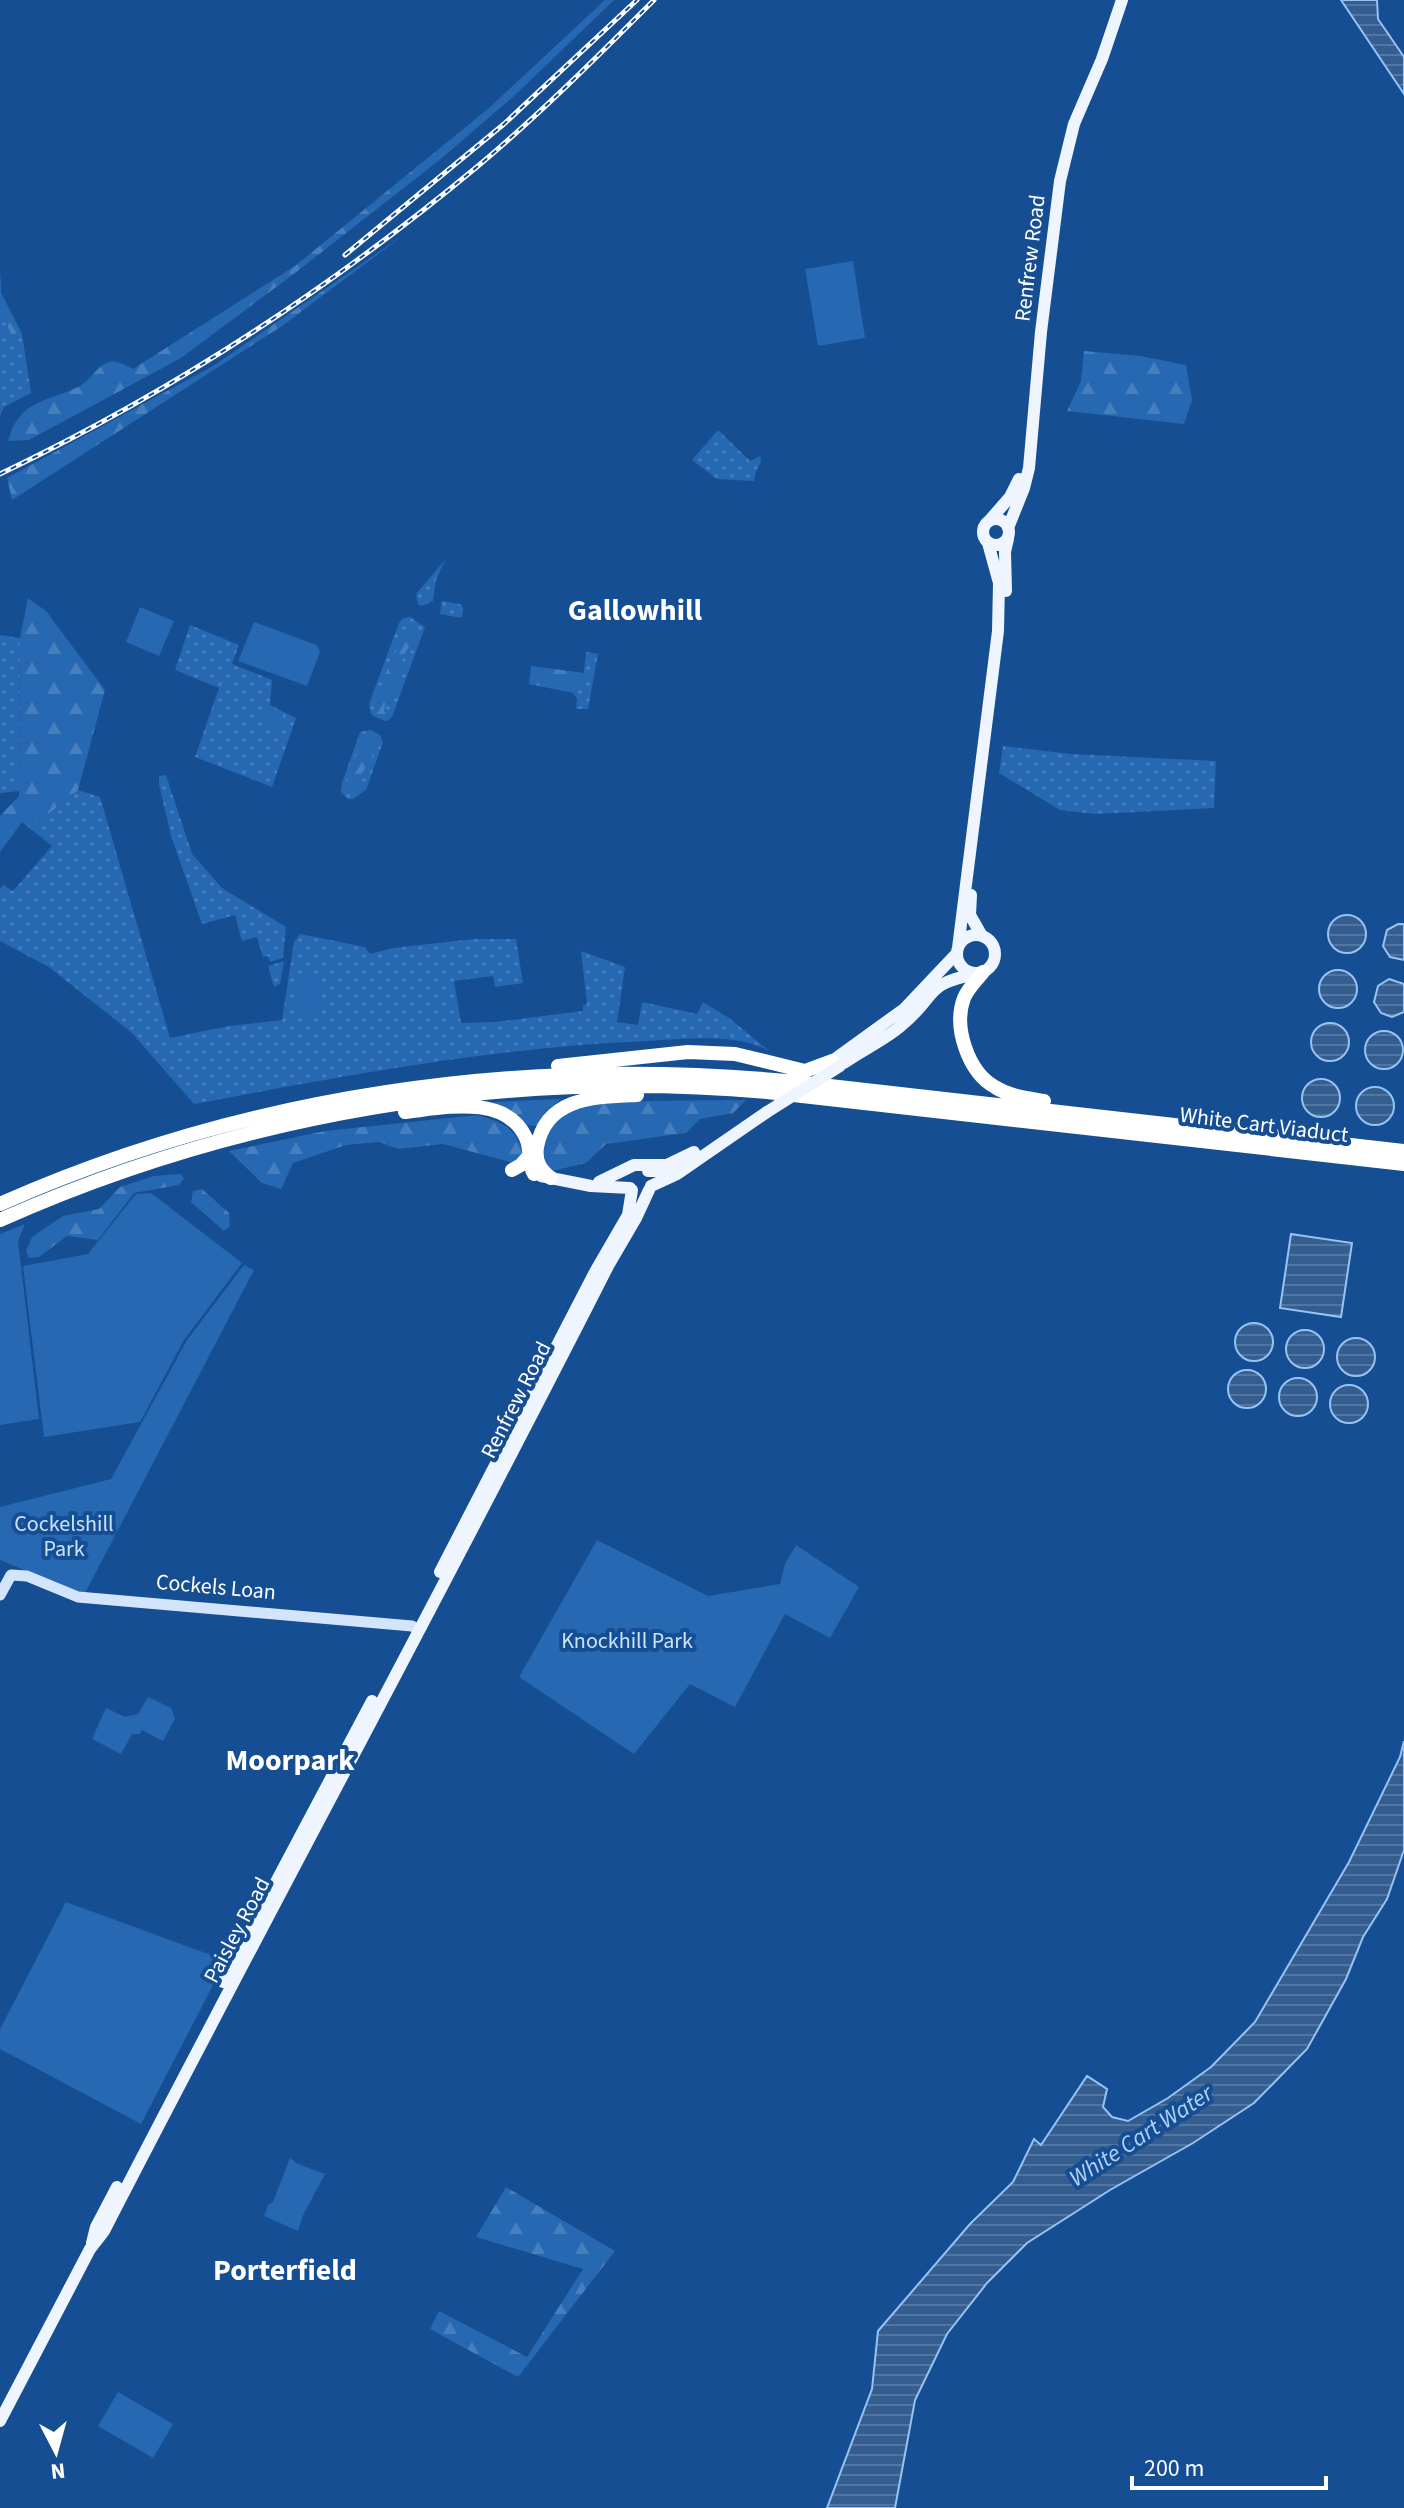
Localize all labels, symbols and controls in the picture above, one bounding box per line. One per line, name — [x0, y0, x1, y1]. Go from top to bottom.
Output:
street label: Renfrew Road — [1006, 193, 1054, 323]
district label: Gallowhill — [568, 589, 703, 632]
street label: White Cart Viaduct — [1178, 1099, 1351, 1151]
street label: Renfrew Road — [473, 1336, 559, 1464]
park label: Cockelshill Park — [14, 1508, 114, 1565]
street label: Cockels Loan — [155, 1566, 277, 1608]
park label: Knockhill Park — [561, 1625, 693, 1657]
district label: Moorpark — [225, 1739, 355, 1782]
street label: Paisley Road — [196, 1871, 278, 1989]
water label: White Cart Water — [1062, 2075, 1221, 2196]
district label: Porterfield — [213, 2249, 357, 2292]
north arrow — [16, 2412, 96, 2492]
scale bar — [1132, 2440, 1326, 2490]
text: 200 m — [1144, 2451, 1204, 2486]
text: N — [49, 2454, 67, 2488]

